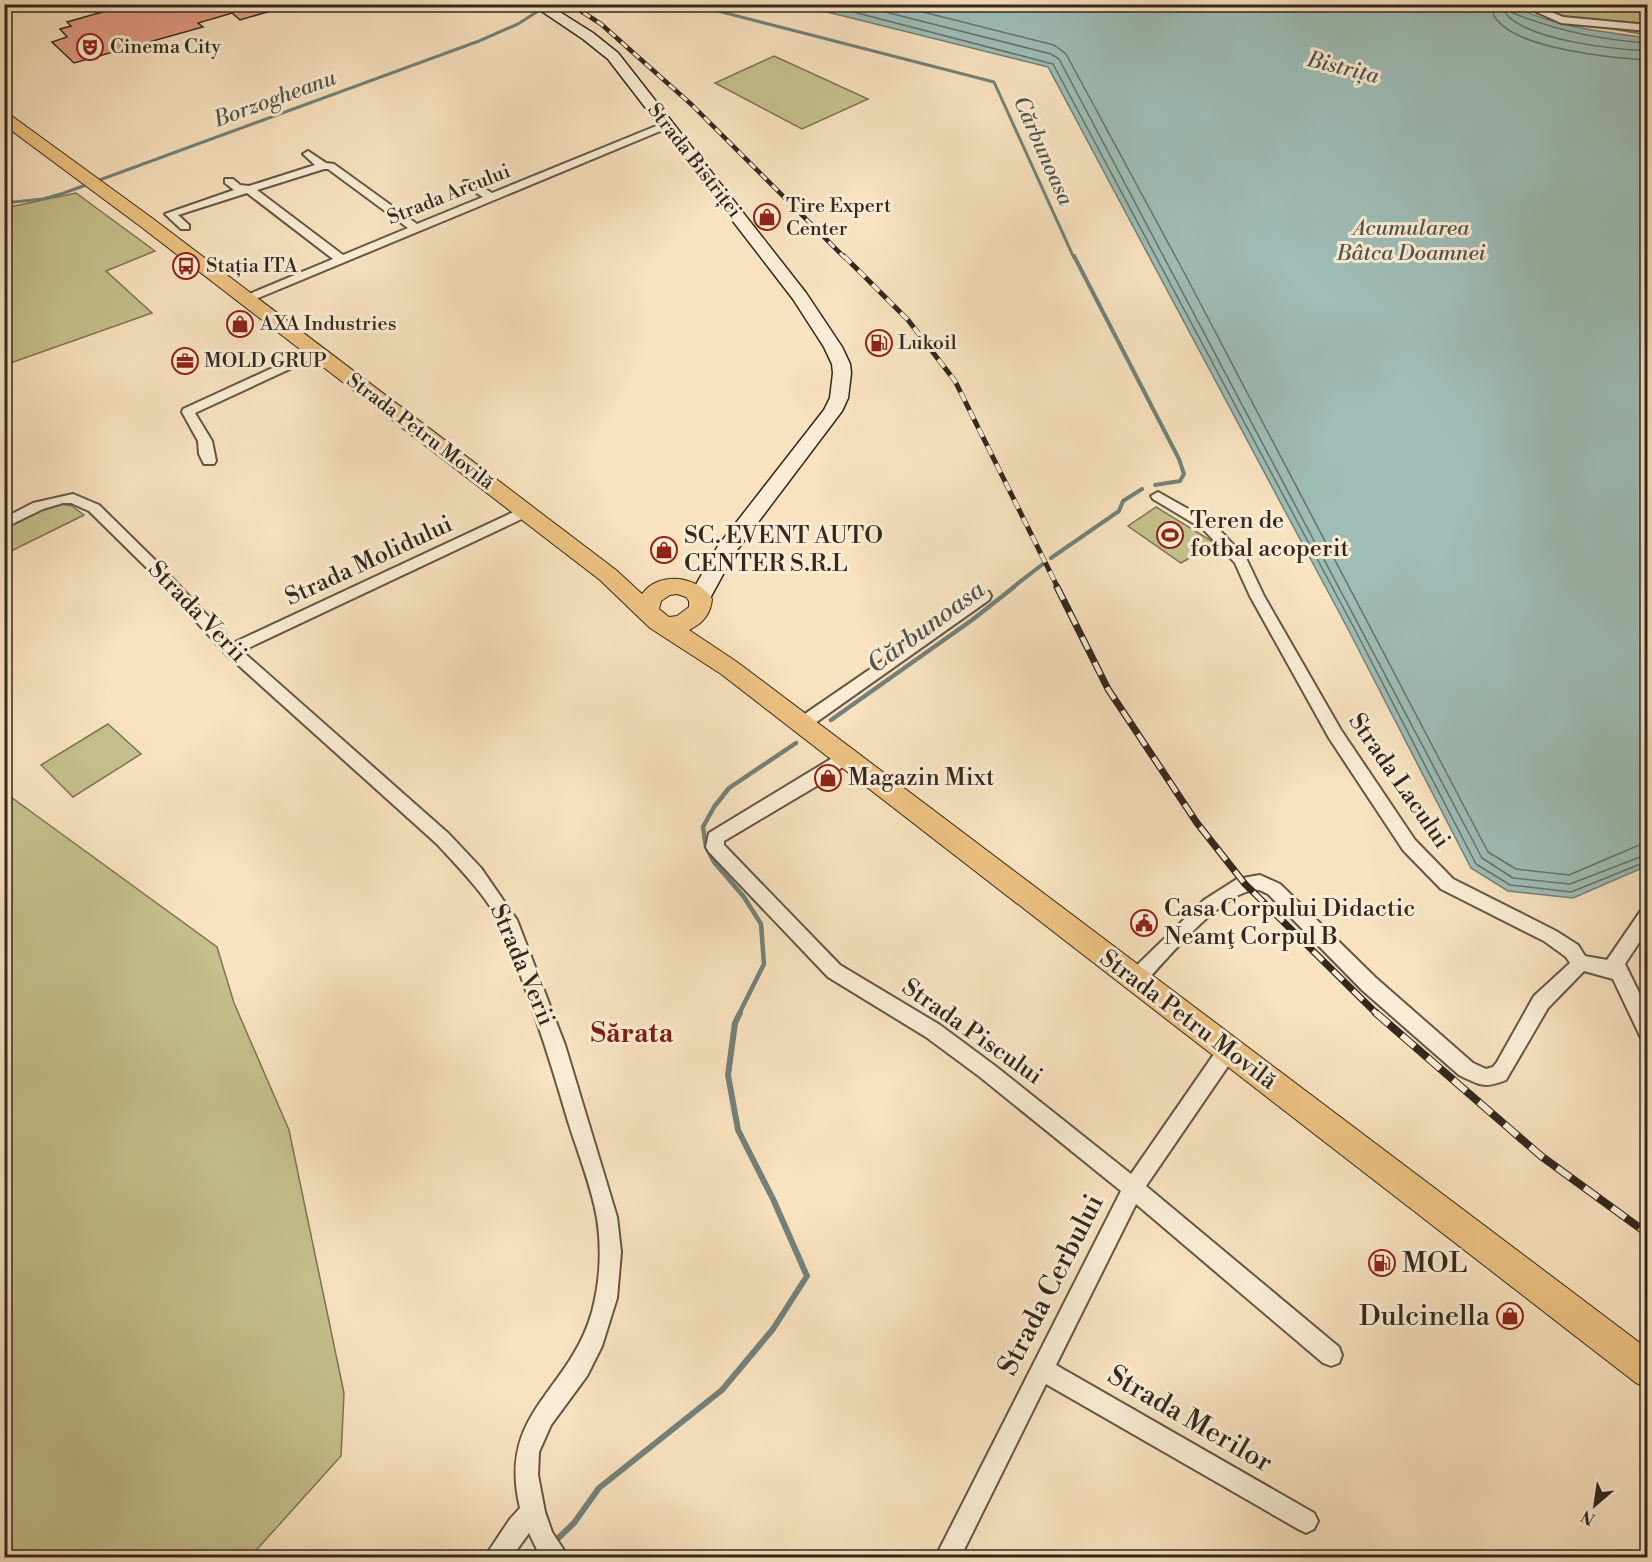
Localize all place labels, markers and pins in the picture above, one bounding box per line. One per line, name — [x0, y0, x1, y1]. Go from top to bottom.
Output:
theatre icon: Cinema City — [75, 32, 105, 62]
place label: Cinema City — [110, 35, 221, 60]
place label: Tire Expert Center — [786, 194, 891, 242]
shop icon: Tire Expert Center — [752, 202, 782, 232]
bus stop icon: Stația ITA — [171, 251, 201, 281]
place label: Stația ITA — [206, 254, 299, 279]
shop icon: AXA Industries — [225, 309, 255, 339]
place label: AXA Industries — [259, 312, 396, 337]
fuel station icon: Lukoil — [864, 328, 894, 358]
place label: Lukoil — [898, 331, 957, 356]
office icon: MOLD GRUP — [170, 346, 200, 376]
place label: MOLD GRUP — [204, 349, 327, 374]
place label: Teren de fotbal acoperit — [1190, 506, 1349, 564]
sports icon: Teren de fotbal acoperit — [1155, 520, 1185, 550]
place label: SC. EVENT AUTO CENTER S.R.L — [684, 521, 883, 579]
shop icon: SC. EVENT AUTO CENTER S.R.L — [649, 535, 679, 565]
shop icon: Magazin Mixt — [813, 763, 843, 793]
place label: Magazin Mixt — [848, 763, 995, 793]
place label: Casa Corpului Didactic Neamţ Corpul B — [1164, 894, 1415, 952]
public building icon: Casa Corpului Didactic Neamţ Corpul B — [1129, 908, 1159, 938]
place label: MOL — [1402, 1246, 1467, 1281]
fuel station icon: MOL — [1367, 1248, 1397, 1278]
place label: Dulcinella — [1359, 1299, 1491, 1334]
shop icon: Dulcinella — [1495, 1301, 1525, 1331]

